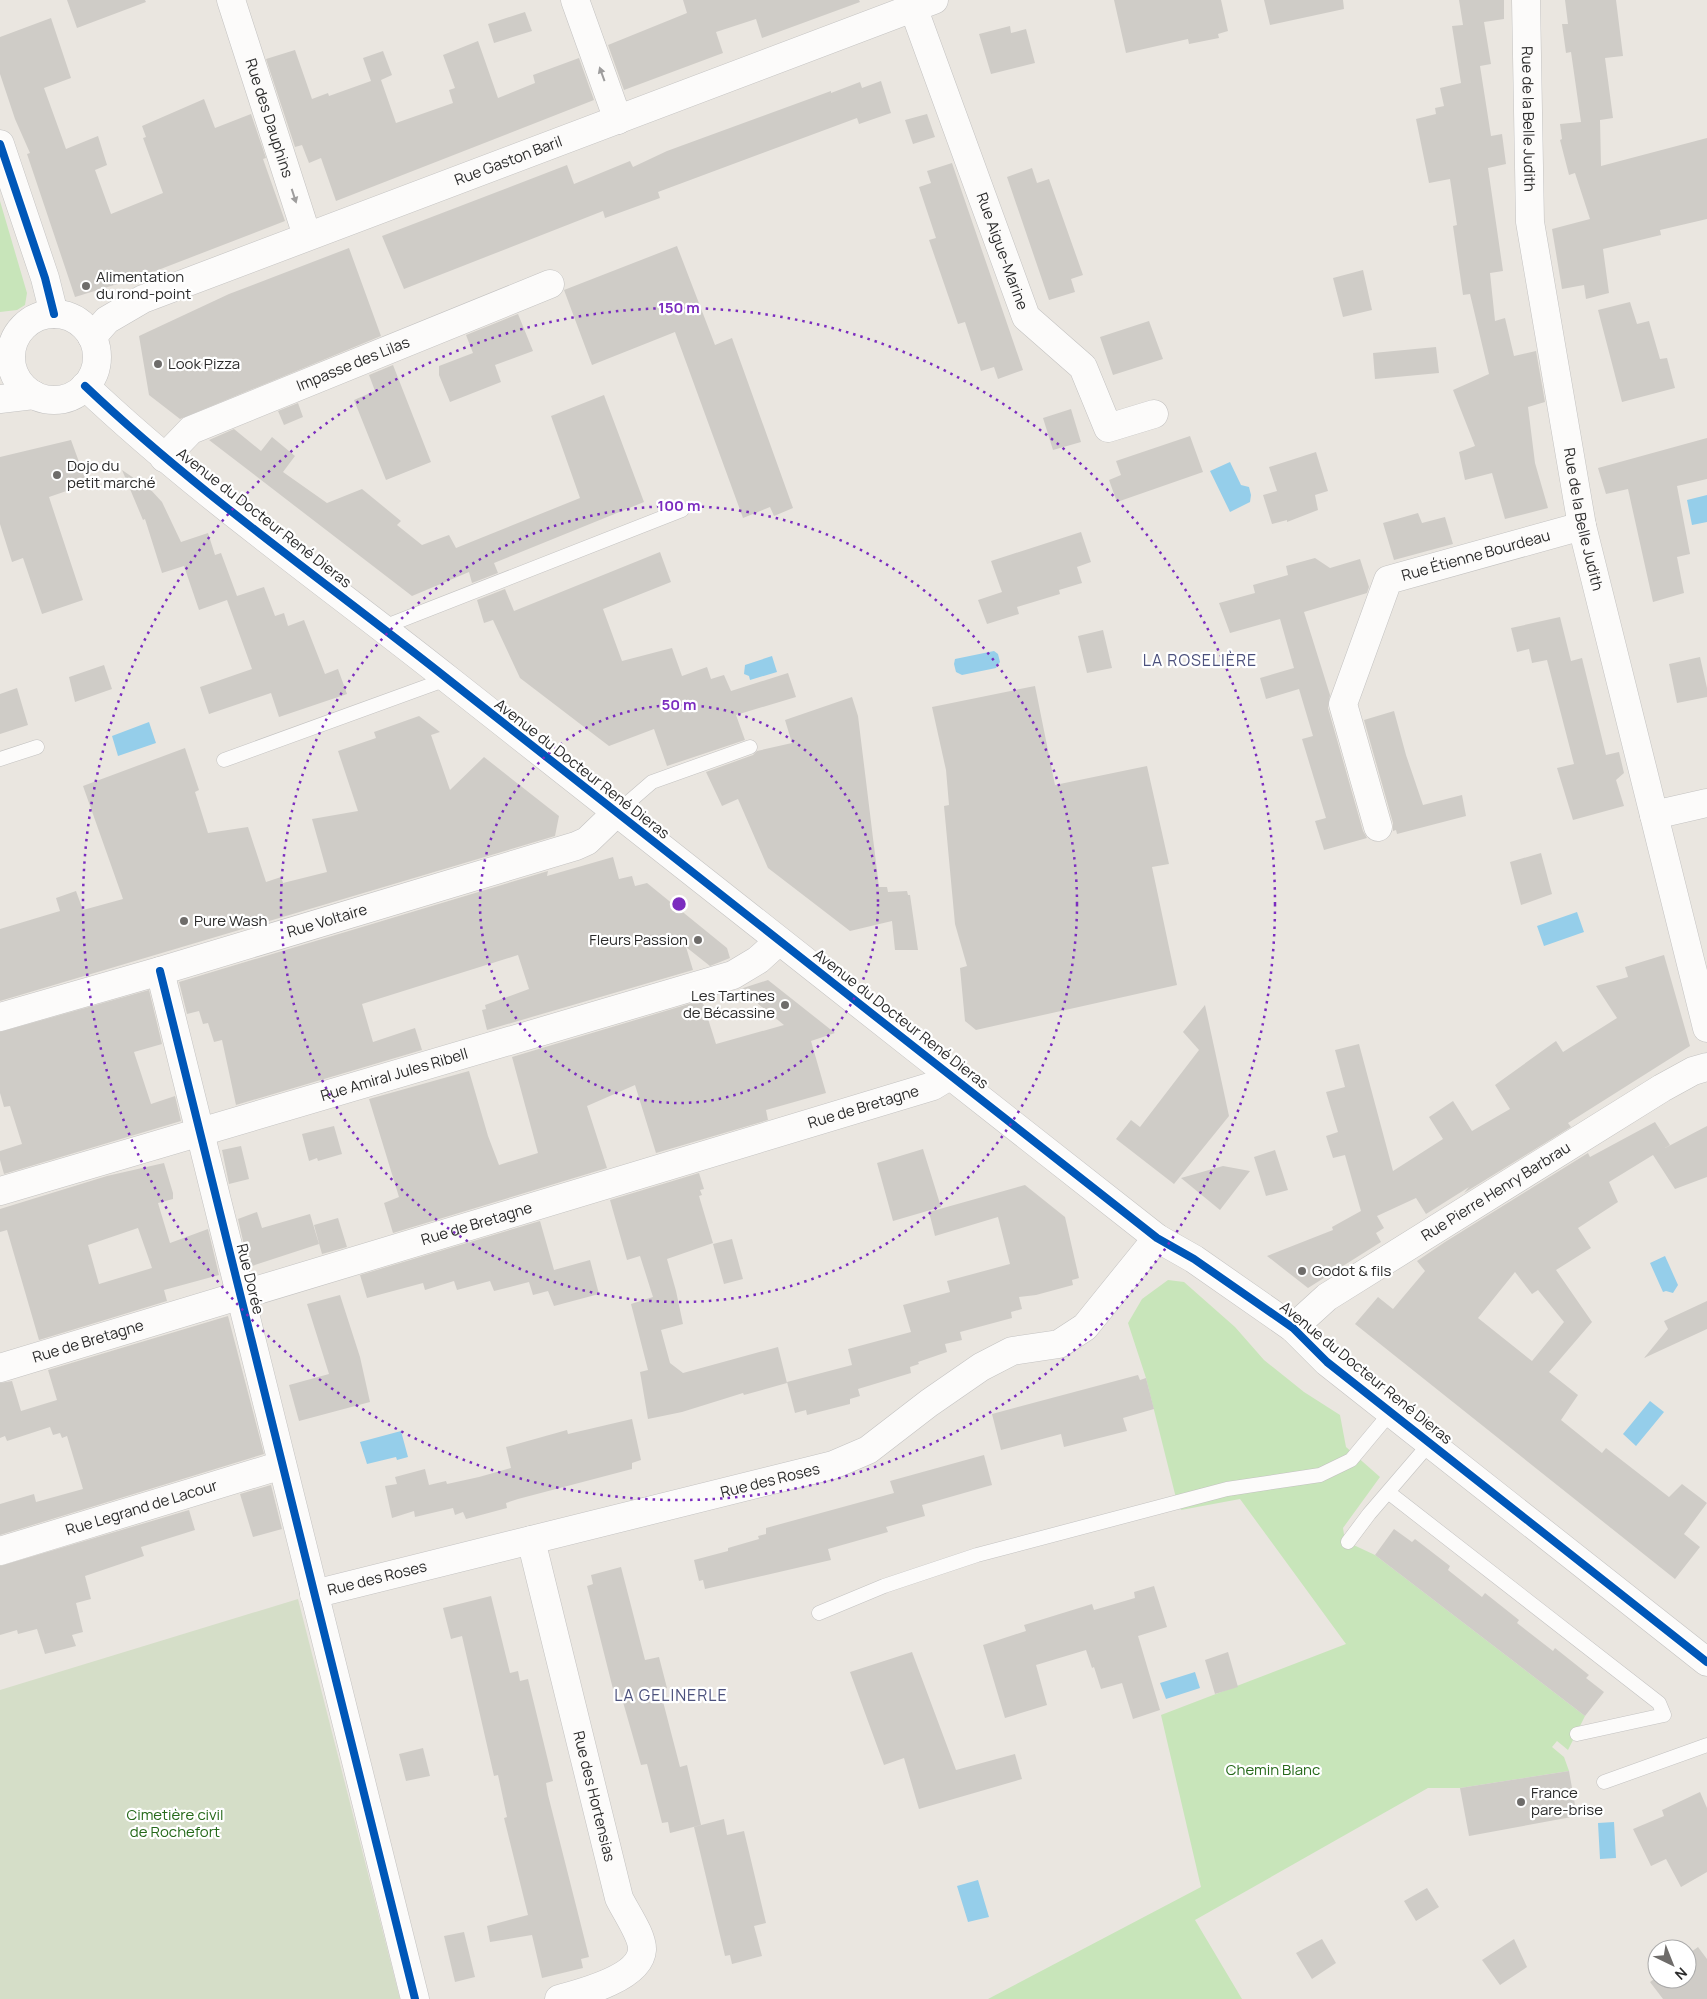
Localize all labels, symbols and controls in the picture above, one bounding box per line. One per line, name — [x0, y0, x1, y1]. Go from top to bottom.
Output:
street label: Rue de la Belle Judith — [1517, 46, 1540, 192]
street label: Rue des Dauphins — [240, 56, 299, 180]
one-way arrow — [598, 66, 606, 81]
street label: Rue Gaston Baril — [451, 131, 565, 190]
one-way arrow — [291, 189, 299, 204]
street label: Rue Aigue-Marine — [971, 189, 1034, 313]
place label: Alimentation du rond-point — [96, 266, 191, 304]
marker: Alimentation du rond-point — [80, 280, 92, 292]
text: 150 m — [658, 297, 700, 318]
street label: Impasse des Lilas — [293, 331, 413, 396]
place label: Look Pizza — [168, 353, 240, 374]
marker: Look Pizza — [152, 358, 164, 370]
street label: Avenue du Docteur René Dieras — [173, 443, 356, 593]
street label: Rue de la Belle Judith — [1559, 446, 1609, 593]
place label: Dojo du petit marché — [67, 455, 156, 493]
marker: Dojo du petit marché — [51, 469, 63, 481]
text: 100 m — [658, 495, 700, 516]
street label: Rue Étienne Bourdeau — [1399, 524, 1552, 586]
district label: LA ROSELIÈRE — [1143, 649, 1257, 671]
street label: Avenue du Docteur René Dieras — [491, 694, 674, 844]
text: 50 m — [661, 694, 697, 715]
centre of rings — [670, 895, 688, 913]
street label: Rue Voltaire — [284, 898, 370, 942]
place label: Pure Wash — [194, 910, 268, 931]
marker: Pure Wash — [178, 915, 190, 927]
place label: Fleurs Passion — [589, 929, 688, 950]
marker: Fleurs Passion — [692, 934, 704, 946]
street label: Avenue du Docteur René Dieras — [810, 944, 993, 1094]
place label: Les Tartines de Bécassine — [683, 985, 775, 1023]
marker: Les Tartines de Bécassine — [779, 999, 791, 1011]
street label: Rue Amiral Jules Ribell — [318, 1043, 470, 1106]
street label: Rue de Bretagne — [805, 1080, 922, 1133]
street label: Rue Pierre Henry Barbrau — [1417, 1137, 1574, 1246]
street label: Rue de Bretagne — [418, 1197, 535, 1250]
street label: Rue Dorée — [232, 1241, 269, 1317]
place label: Godot & fils — [1312, 1260, 1392, 1281]
marker: Godot & fils — [1296, 1265, 1308, 1277]
street label: Avenue du Docteur René Dieras — [1276, 1296, 1457, 1449]
street label: Rue de Bretagne — [30, 1314, 146, 1368]
street label: Rue des Roses — [718, 1458, 822, 1503]
street label: Rue Legrand de Lacour — [63, 1474, 220, 1540]
street label: Rue des Roses — [325, 1555, 429, 1600]
district label: LA GELINERLE — [614, 1684, 728, 1706]
street label: Rue des Hortensias — [568, 1729, 621, 1864]
park label: Chemin Blanc — [1226, 1759, 1320, 1780]
place label: France pare-brise — [1531, 1782, 1603, 1820]
marker: France pare-brise — [1515, 1796, 1527, 1808]
park label: Cimetière civil de Rochefort — [126, 1804, 224, 1842]
north arrow — [1647, 1939, 1697, 1989]
text: N — [1671, 1963, 1691, 1984]

